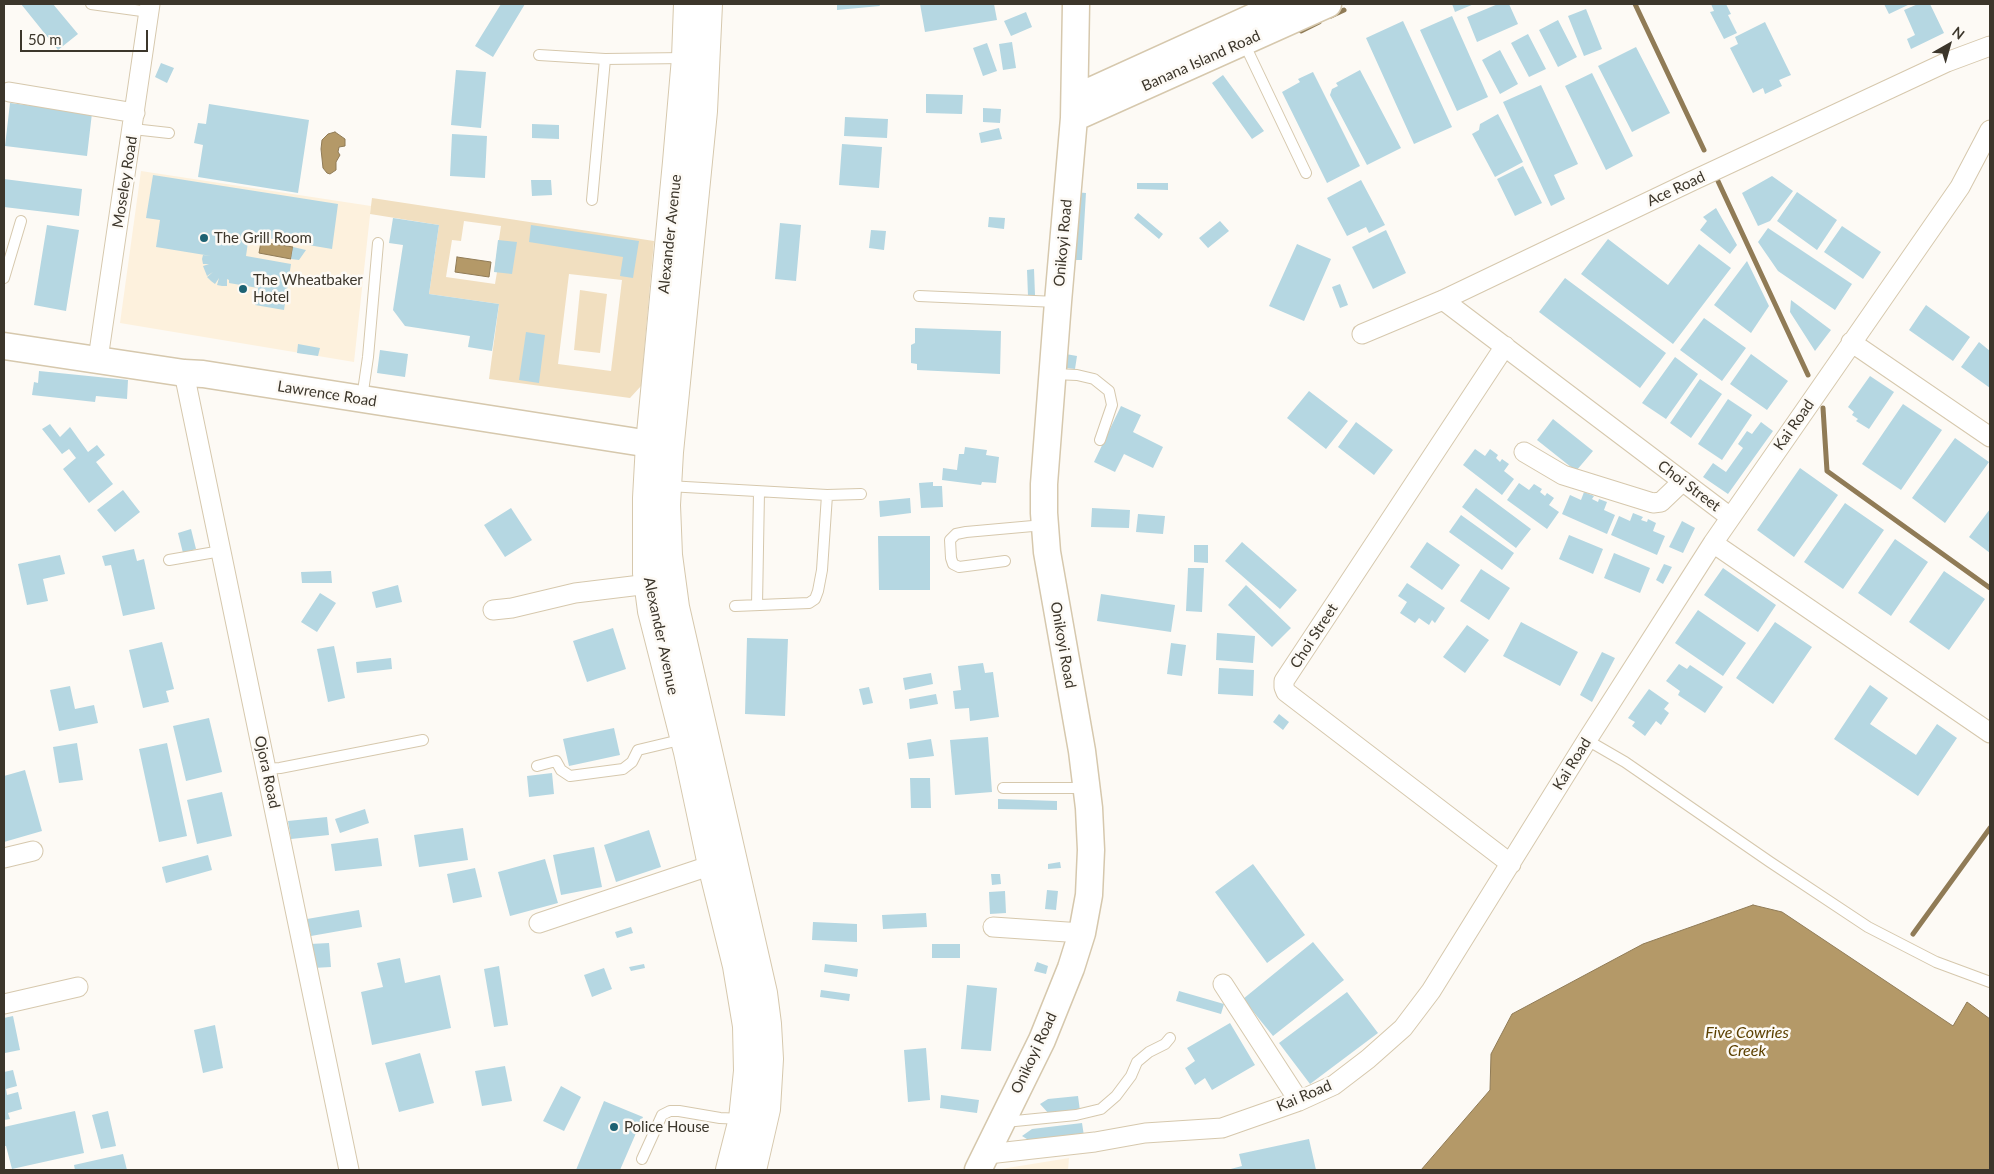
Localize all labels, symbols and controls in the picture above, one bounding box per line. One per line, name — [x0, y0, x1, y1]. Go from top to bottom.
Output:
scale bar — [22, 20, 150, 52]
north arrow — [1924, 20, 1974, 70]
text: N — [1949, 23, 1968, 43]
street label: Banana Island Road — [1139, 27, 1263, 95]
text: 50 m — [28, 30, 62, 48]
street label: Moseley Road — [109, 135, 141, 229]
street label: Ace Road — [1644, 168, 1708, 210]
street label: Alexander Avenue — [655, 173, 685, 295]
street label: Onikoyi Road — [1050, 199, 1076, 287]
place label: The Grill Room — [214, 229, 312, 247]
marker: The Grill Room — [198, 232, 210, 244]
place label: The Wheatbaker Hotel — [253, 271, 363, 306]
marker: The Wheatbaker Hotel — [237, 283, 249, 295]
street label: Lawrence Road — [276, 377, 378, 411]
street label: Kai Road — [1770, 396, 1818, 454]
street label: Choi Street — [1654, 457, 1724, 515]
street label: Alexander Avenue — [640, 575, 682, 697]
street label: Onikoyi Road — [1047, 600, 1079, 690]
street label: Choi Street — [1286, 600, 1342, 672]
street label: Ojora Road — [251, 734, 283, 810]
street label: Kai Road — [1549, 735, 1595, 793]
street label: Onikoyi Road — [1007, 1009, 1061, 1097]
water label: Five Cowries Creek — [1705, 1023, 1789, 1061]
street label: Kai Road — [1274, 1076, 1334, 1116]
place label: Police House — [624, 1118, 710, 1136]
marker: Police House — [608, 1121, 620, 1133]

